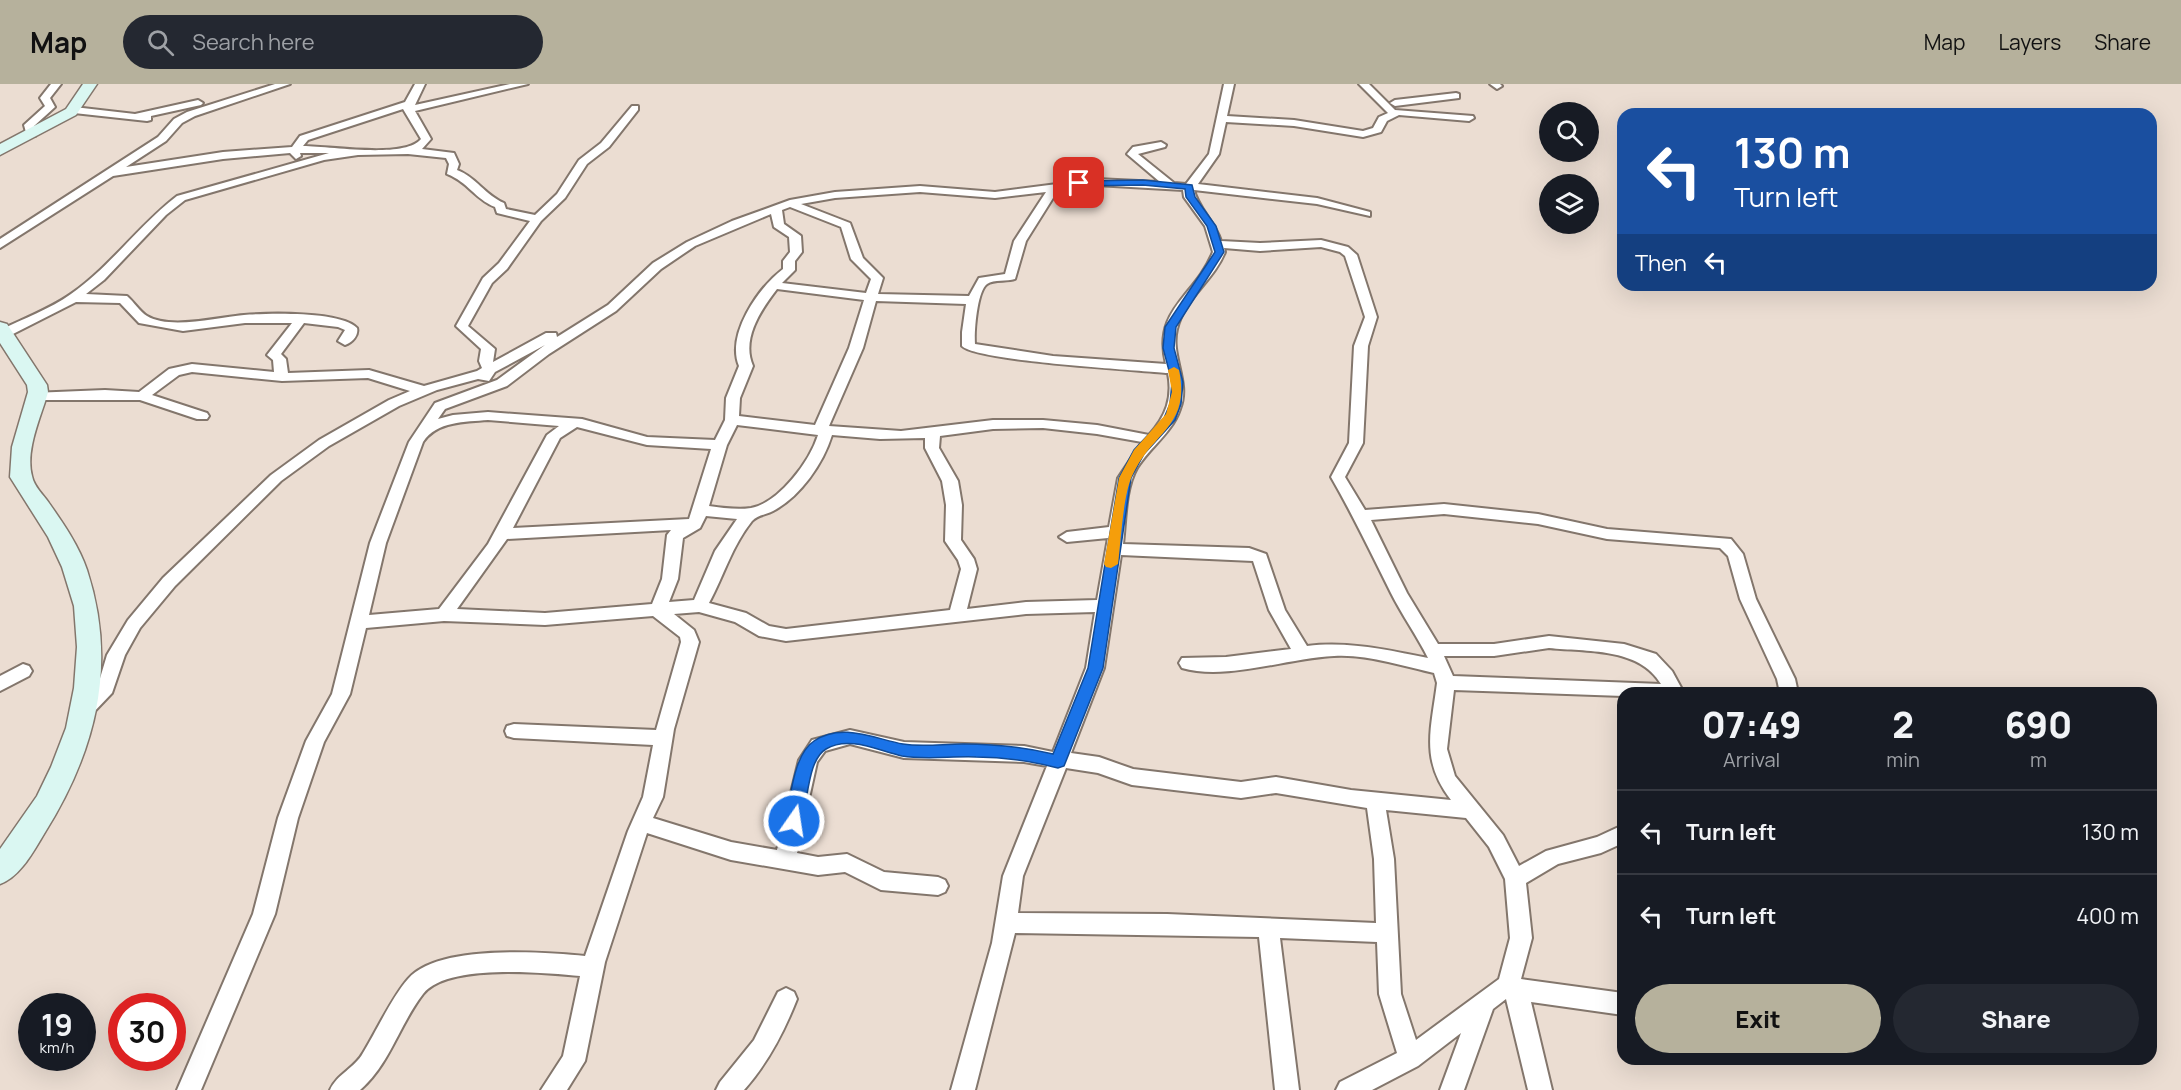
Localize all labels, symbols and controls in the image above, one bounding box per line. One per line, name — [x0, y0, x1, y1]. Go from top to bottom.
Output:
search box — [123, 15, 543, 69]
text: Map — [30, 23, 87, 61]
icon: search — [144, 26, 177, 59]
text: Search here — [192, 27, 315, 57]
text: Map — [1924, 28, 1965, 56]
text: Layers — [1998, 28, 2061, 56]
text: Share — [2094, 28, 2151, 56]
map controls — [1539, 102, 1599, 234]
button: search — [1539, 102, 1599, 162]
text: 130 m — [1734, 123, 1851, 181]
icon: left — [1635, 132, 1713, 210]
pin — [1053, 157, 1104, 208]
icon: arrive — [1062, 166, 1095, 199]
button: layers — [1539, 174, 1599, 234]
text: Turn left — [1734, 178, 1838, 215]
icon: left — [1699, 246, 1732, 279]
text: Then — [1635, 248, 1687, 278]
text: 07:49 — [1702, 700, 1802, 749]
text: 2 — [1892, 700, 1914, 749]
text: 690 — [2004, 700, 2072, 749]
text: Arrival — [1723, 746, 1780, 773]
text: min — [1886, 746, 1920, 773]
text: m — [2030, 746, 2047, 773]
position arrow — [762, 789, 826, 853]
icon: left — [1635, 816, 1668, 849]
text: Turn left — [1686, 817, 1776, 847]
text: 130 m — [2082, 817, 2139, 847]
icon: left — [1635, 900, 1668, 933]
text: Turn left — [1686, 901, 1776, 931]
text: 400 m — [2076, 901, 2139, 931]
button: Exit — [1635, 984, 1881, 1053]
button: Share — [1893, 984, 2139, 1053]
speed limit sign: 30 — [108, 993, 186, 1071]
text: 19 — [41, 1004, 73, 1045]
text: km/h — [40, 1037, 74, 1058]

